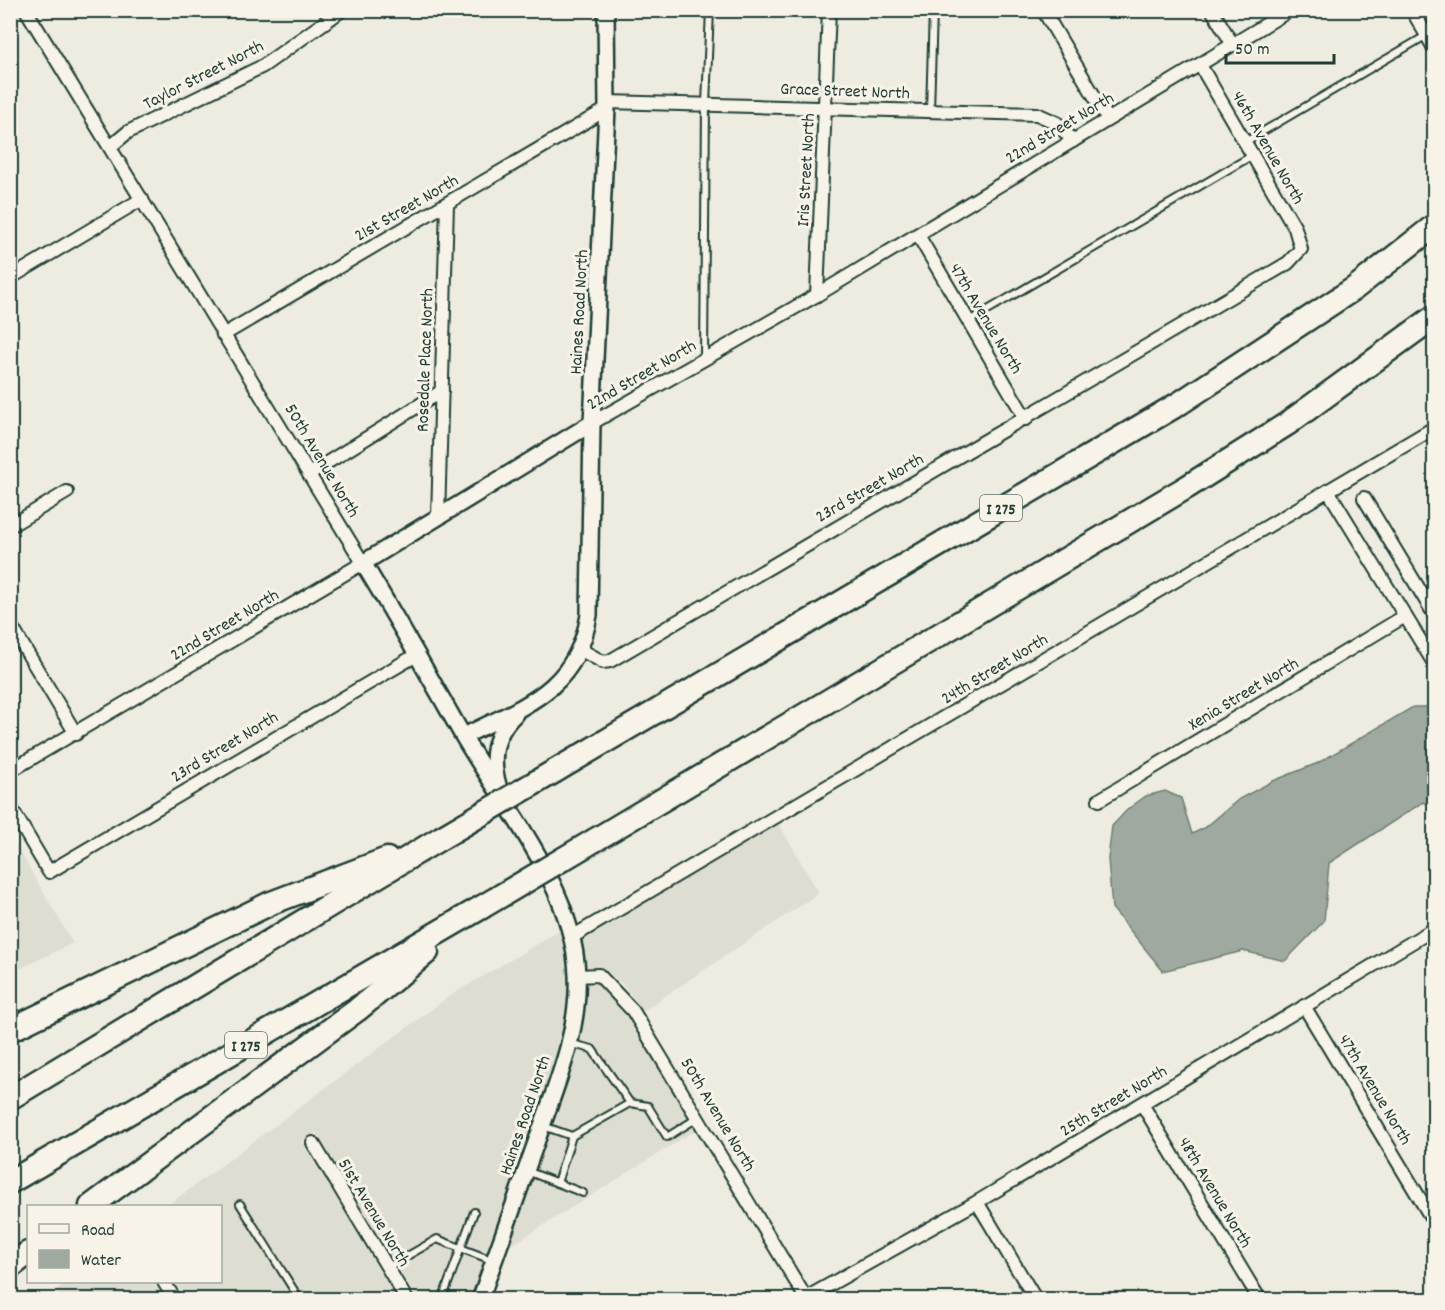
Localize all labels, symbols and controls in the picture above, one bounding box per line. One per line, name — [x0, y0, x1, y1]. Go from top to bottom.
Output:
scale bar — [1226, 27, 1334, 65]
street label: Taylor Street North — [139, 35, 269, 117]
text: 50 m — [1235, 38, 1270, 63]
street label: Grace Street North — [780, 78, 910, 107]
street label: 22nd Street North — [1001, 87, 1119, 172]
street label: 46th Avenue North — [1224, 87, 1309, 210]
street label: Iris Street North — [792, 113, 823, 228]
street label: 21st Street North — [351, 169, 464, 249]
street label: Haines Road North — [565, 249, 596, 375]
street label: 47th Avenue North — [942, 259, 1028, 379]
street label: Rosedale Place North — [411, 288, 442, 433]
street label: 22nd Street North — [583, 335, 702, 418]
street label: 50th Avenue North — [277, 400, 365, 523]
street label: 23rd Street North — [811, 448, 929, 530]
road number: I 275 — [980, 495, 1022, 521]
street label: 22nd Street North — [166, 584, 284, 669]
street label: 24th Street North — [937, 628, 1053, 712]
street label: Xenia Street North — [1184, 652, 1304, 738]
street label: 23rd Street North — [167, 706, 284, 790]
street label: 47th Avenue North — [1331, 1030, 1417, 1150]
road number: I 275 — [225, 1032, 267, 1058]
street label: Haines Road North — [494, 1053, 559, 1179]
street label: 50th Avenue North — [673, 1054, 761, 1177]
street label: 25th Street North — [1056, 1060, 1173, 1144]
street label: 48th Avenue North — [1171, 1133, 1257, 1254]
street label: 51st Avenue North — [331, 1154, 415, 1272]
legend — [27, 1205, 222, 1283]
text: Road — [81, 1219, 115, 1244]
text: Water — [81, 1249, 121, 1274]

